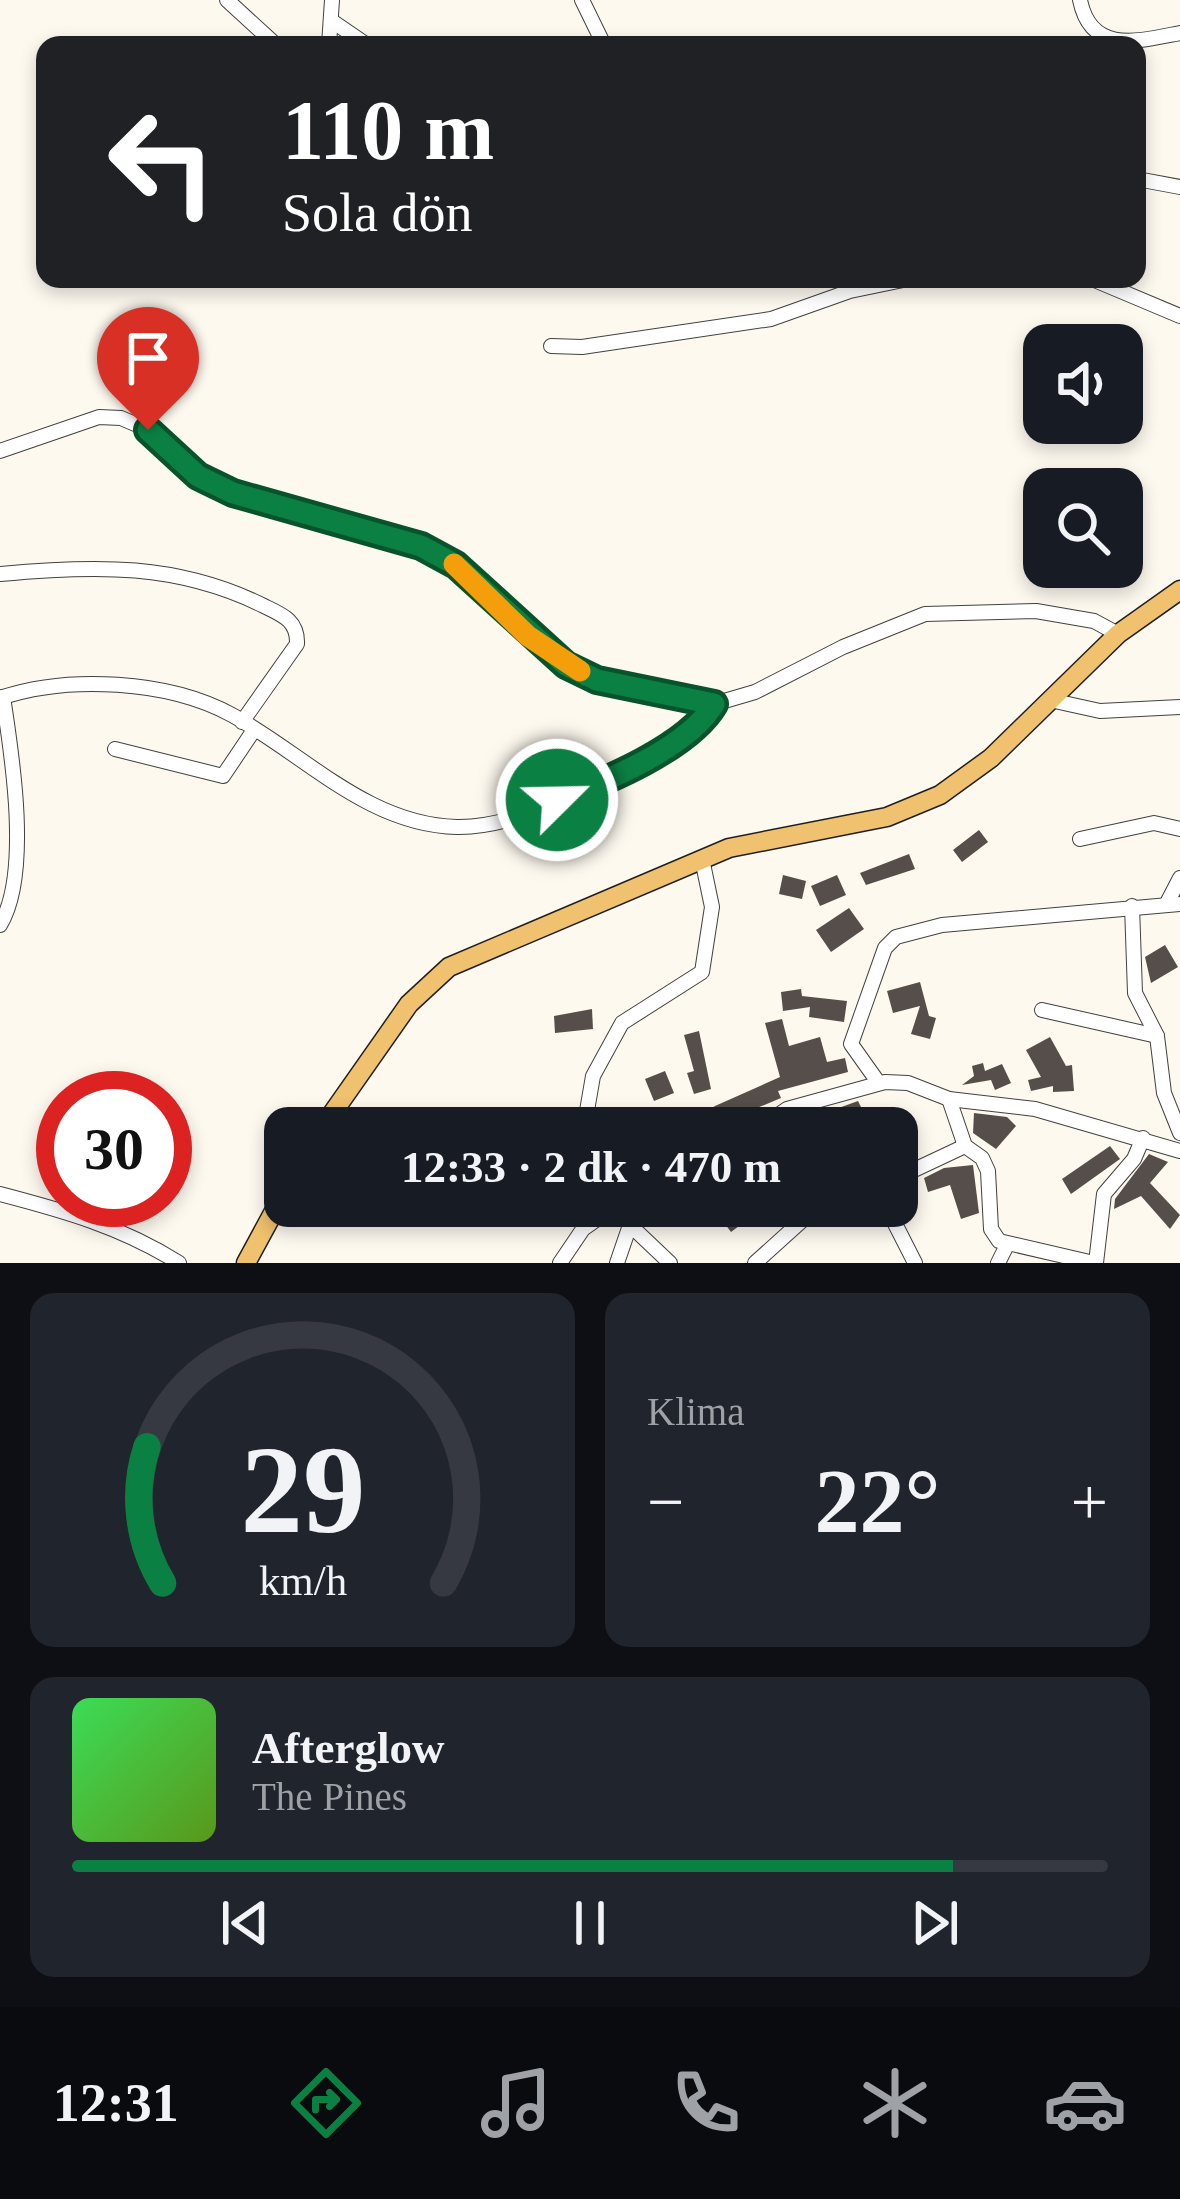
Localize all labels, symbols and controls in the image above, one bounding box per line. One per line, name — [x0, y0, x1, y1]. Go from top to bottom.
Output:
icon: left — [84, 84, 240, 240]
text: 110 m — [282, 84, 494, 177]
text: Sola dön — [282, 183, 473, 243]
pin — [97, 307, 199, 430]
map controls — [1023, 324, 1143, 588]
button: sound — [1023, 324, 1143, 444]
icon: arrive — [115, 325, 181, 391]
button: search — [1023, 468, 1143, 588]
position arrow — [494, 737, 620, 863]
speed limit sign: 30 — [36, 1071, 192, 1227]
text: 12:33 · 2 dk · 470 m — [401, 1142, 781, 1192]
text: Klima — [647, 1390, 744, 1433]
text: 29 — [240, 1421, 365, 1559]
text: 22° — [815, 1452, 941, 1551]
text: − — [647, 1465, 684, 1538]
text: + — [1071, 1465, 1108, 1538]
text: km/h — [258, 1557, 347, 1604]
text: Afterglow — [252, 1723, 444, 1773]
text: The Pines — [252, 1775, 407, 1818]
icon: previous — [212, 1890, 278, 1956]
icon: pause — [557, 1890, 623, 1956]
icon: next — [902, 1890, 968, 1956]
icon: directions — [284, 2061, 368, 2145]
icon: music — [474, 2061, 558, 2145]
icon: phone — [664, 2061, 748, 2145]
icon: climate — [853, 2061, 937, 2145]
icon: car — [1043, 2061, 1127, 2145]
text: 12:31 — [53, 2073, 179, 2133]

